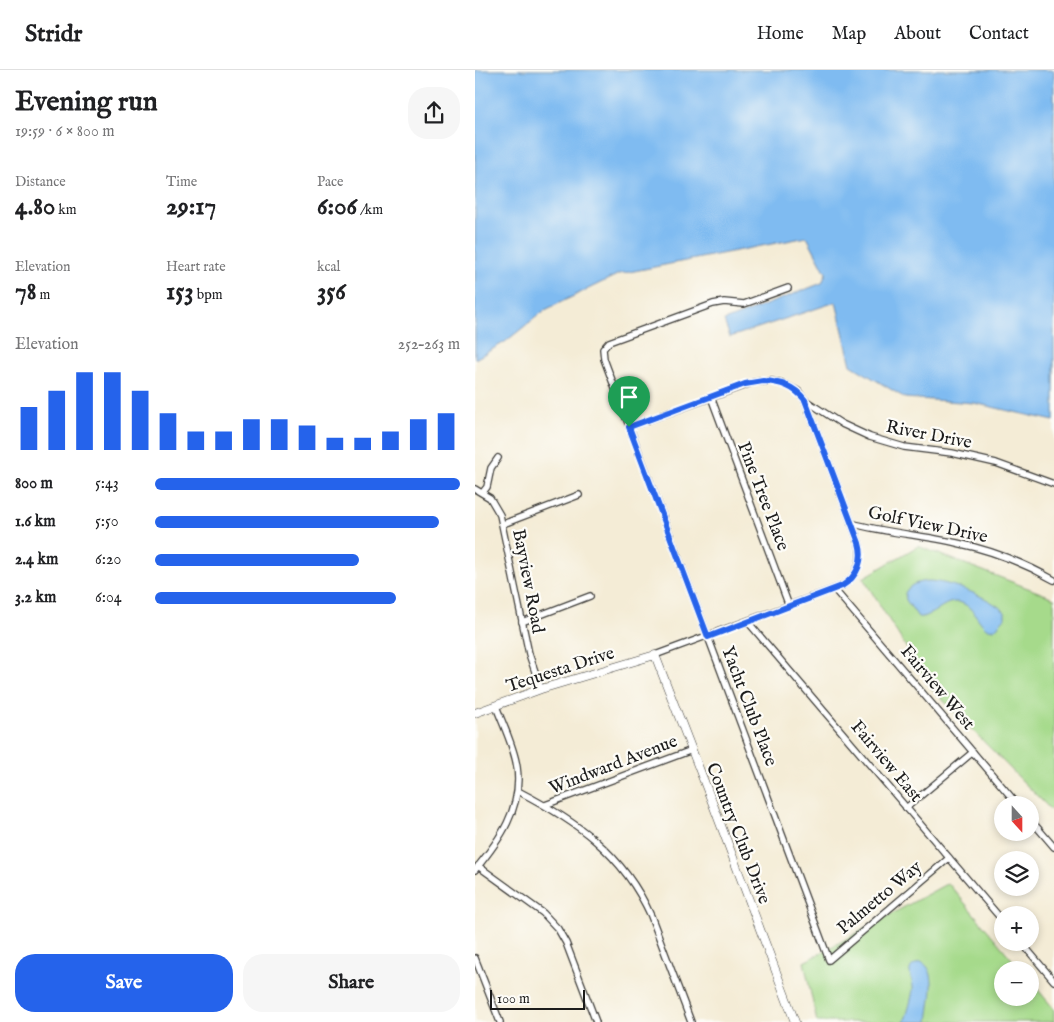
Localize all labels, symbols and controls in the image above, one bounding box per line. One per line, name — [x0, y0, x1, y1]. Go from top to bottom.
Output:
text: Stridr — [25, 19, 82, 50]
text: Home — [757, 23, 804, 46]
text: Map — [832, 23, 866, 46]
text: About — [894, 23, 941, 46]
text: Contact — [969, 23, 1029, 46]
text: Evening run — [15, 85, 158, 120]
button: share — [408, 87, 460, 139]
text: 19:59 · 6 × 800 m — [15, 122, 115, 142]
text: Distance — [15, 173, 66, 191]
text: Time — [166, 173, 197, 191]
text: Pace — [317, 173, 344, 191]
text: 4.80 — [15, 191, 55, 223]
text: 29:17 — [166, 191, 216, 223]
text: 6:06 — [317, 191, 357, 223]
text: km — [55, 201, 77, 219]
text: /km — [357, 201, 383, 219]
text: Elevation — [15, 258, 71, 276]
text: Heart rate — [166, 258, 226, 276]
text: kcal — [317, 258, 340, 276]
text: 78 — [15, 276, 37, 308]
text: 153 — [166, 276, 194, 308]
text: 356 — [317, 276, 346, 308]
text: m — [37, 286, 50, 304]
text: bpm — [194, 286, 223, 304]
text: Elevation — [15, 335, 78, 355]
text: 252–263 m — [398, 335, 460, 355]
pin — [608, 376, 650, 427]
icon: arrive — [615, 383, 643, 411]
street label: River Drive — [884, 416, 974, 455]
street label: Pine Tree Place — [731, 439, 794, 554]
text: 800 m — [15, 474, 53, 494]
text: 5:43 — [95, 474, 119, 494]
street label: Golf View Drive — [866, 502, 990, 549]
text: 1.6 km — [15, 512, 56, 532]
text: 5:50 — [95, 512, 119, 532]
street label: Bayview Road — [506, 527, 549, 636]
text: 2.4 km — [15, 550, 58, 570]
text: 6:20 — [95, 550, 121, 570]
text: 3.2 km — [15, 588, 56, 608]
text: 6:04 — [95, 588, 122, 608]
street label: Fairview West — [895, 641, 979, 735]
street label: Tequesta Drive — [503, 642, 617, 699]
street label: Yacht Club Place — [715, 643, 782, 770]
street label: Fairview East — [845, 716, 927, 808]
street label: Windward Avenue — [546, 730, 681, 800]
street label: Country Club Drive — [700, 760, 775, 907]
north arrow — [994, 796, 1039, 841]
map controls — [994, 796, 1039, 1006]
button: layers — [994, 851, 1039, 896]
street label: Palmetto Way — [833, 856, 927, 940]
button: + — [994, 906, 1039, 951]
button: Save — [15, 954, 233, 1012]
button: Share — [243, 954, 460, 1012]
button: − — [994, 961, 1039, 1006]
scale bar — [490, 987, 585, 1010]
text: 100 m — [497, 990, 530, 1008]

